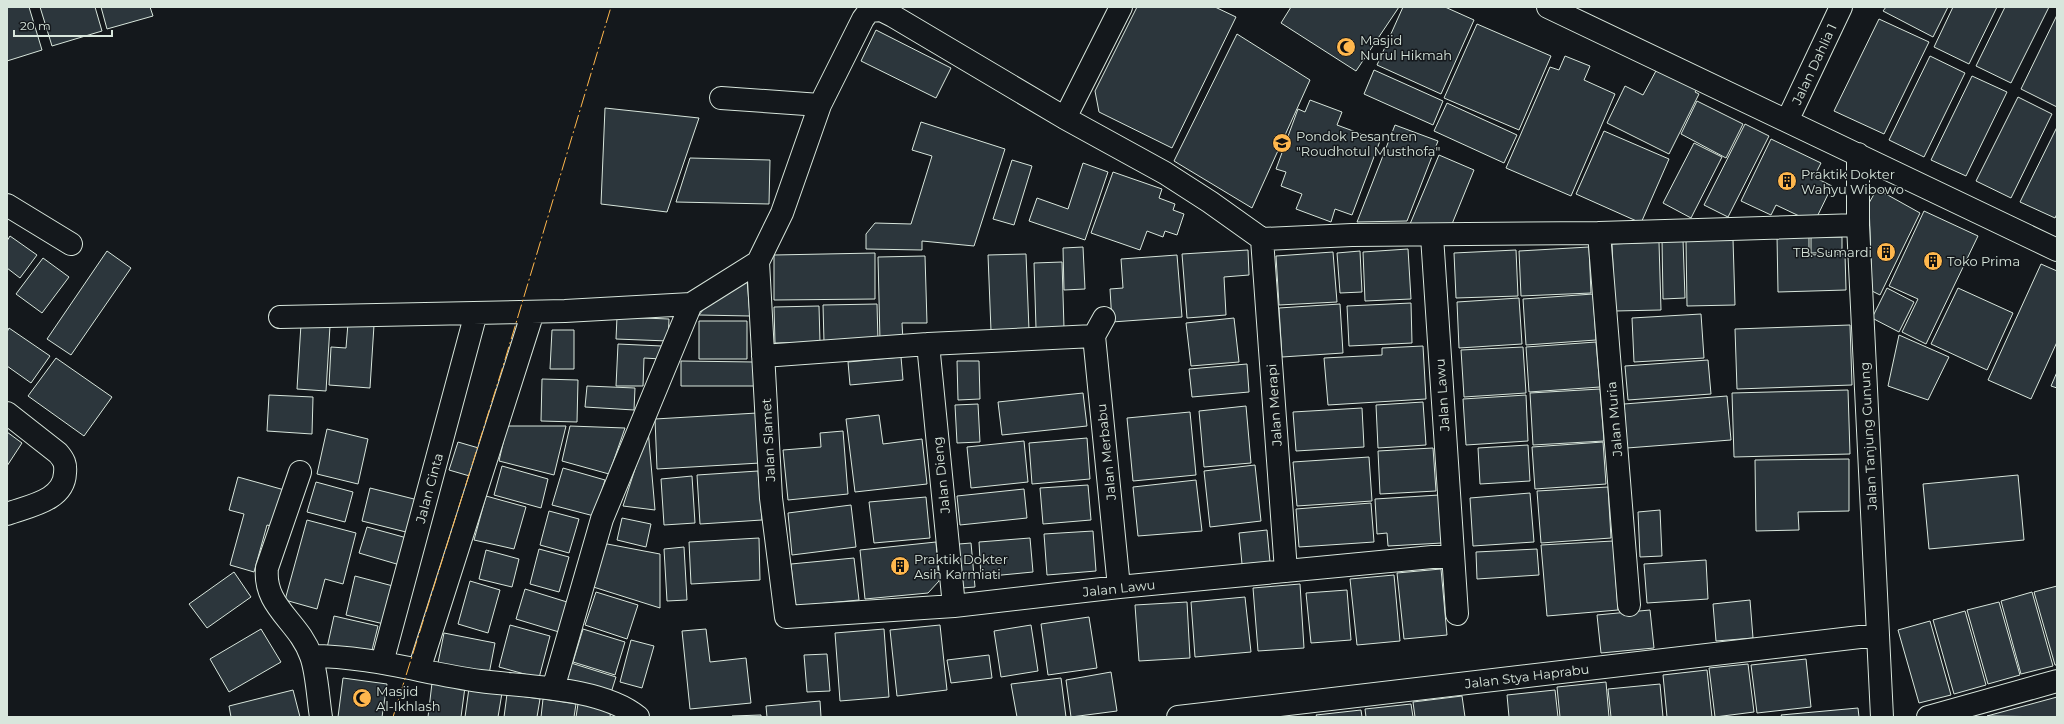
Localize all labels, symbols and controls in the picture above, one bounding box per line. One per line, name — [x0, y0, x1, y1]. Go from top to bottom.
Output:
scale bar — [14, 12, 112, 38]
text: 20 m — [20, 18, 51, 33]
street label: Jalan Dahlia 1 — [1788, 21, 1840, 108]
place label: Masjid Nurul Hikmah — [1360, 32, 1452, 63]
mosque icon: Masjid Nurul Hikmah — [1335, 36, 1357, 58]
place label: Pondok Pesantren "Roudhotul Musthofa" — [1296, 128, 1440, 159]
school or university icon: Pondok Pesantren "Roudhotul Musthofa" — [1271, 132, 1293, 154]
place label: Praktik Dokter Wahyu Wibowo — [1801, 166, 1904, 197]
building icon: Praktik Dokter Wahyu Wibowo — [1776, 170, 1798, 192]
building icon: TB. Sumardi — [1875, 241, 1897, 263]
place label: TB. Sumardi — [1793, 244, 1872, 260]
building icon: Toko Prima — [1922, 250, 1944, 272]
place label: Toko Prima — [1947, 253, 2020, 269]
street label: Jalan Lawu — [1431, 358, 1453, 433]
street label: Jalan Tanjung Gunung — [1856, 361, 1880, 512]
street label: Jalan Merapi — [1263, 363, 1285, 448]
street label: Jalan Muria — [1603, 381, 1625, 458]
street label: Jalan Slamet — [758, 398, 778, 483]
street label: Jalan Merbabu — [1093, 403, 1119, 502]
street label: Jalan Dieng — [929, 436, 953, 515]
street label: Jalan Cinta — [412, 451, 446, 526]
place label: Praktik Dokter Asih Karmiati — [914, 551, 1008, 582]
building icon: Praktik Dokter Asih Karmiati — [889, 555, 911, 577]
street label: Jalan Lawu — [1081, 576, 1156, 600]
street label: Jalan Stya Haprabu — [1463, 660, 1590, 692]
place label: Masjid Al-Ikhlash — [376, 683, 441, 714]
mosque icon: Masjid Al-Ikhlash — [351, 687, 373, 709]

